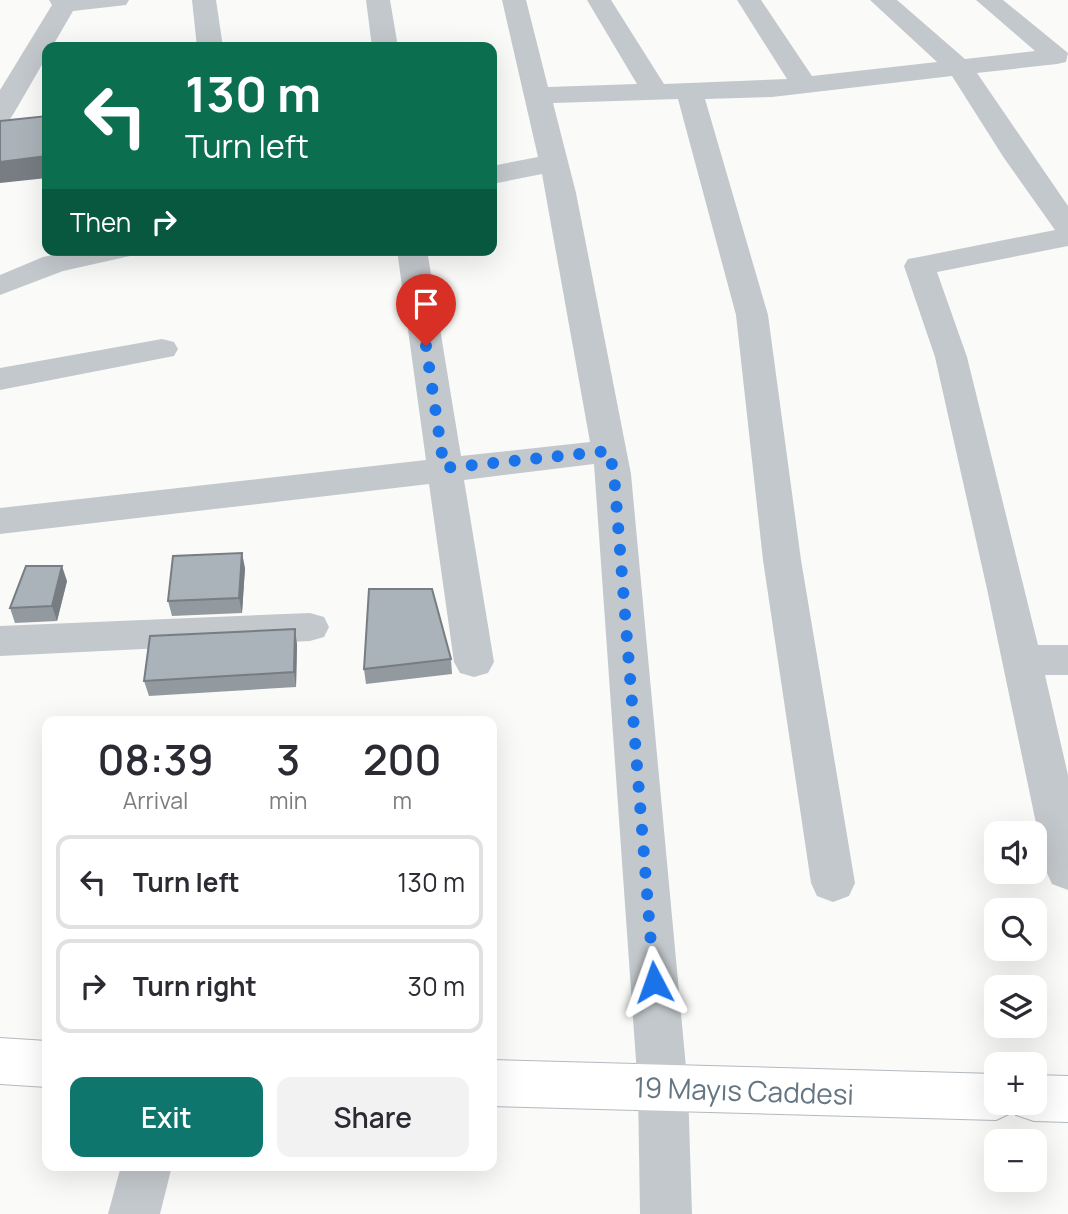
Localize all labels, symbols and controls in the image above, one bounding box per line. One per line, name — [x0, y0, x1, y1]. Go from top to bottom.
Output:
text: 130 m — [185, 60, 321, 127]
icon: left — [70, 70, 161, 161]
text: Turn left — [185, 124, 309, 168]
icon: right — [145, 203, 183, 241]
text: Then — [70, 204, 131, 240]
pin — [396, 274, 456, 346]
icon: arrive — [407, 285, 445, 323]
text: 08:39 — [97, 730, 214, 788]
text: 3 — [276, 730, 300, 788]
text: 200 — [363, 730, 442, 788]
text: Arrival — [123, 784, 188, 816]
text: min — [269, 784, 308, 816]
text: m — [392, 784, 412, 816]
map controls — [984, 821, 1047, 1192]
button: sound — [984, 821, 1047, 884]
icon: left — [74, 863, 112, 901]
text: Turn left — [133, 864, 240, 900]
text: 130 m — [397, 864, 465, 900]
button: search — [984, 898, 1047, 961]
position arrow — [617, 945, 691, 1019]
icon: right — [74, 967, 112, 1005]
text: Turn right — [133, 968, 257, 1004]
text: 30 m — [408, 968, 465, 1004]
button: layers — [984, 975, 1047, 1038]
button: + — [984, 1052, 1047, 1115]
street label: 19 Mayıs Caddesi — [633, 1067, 855, 1113]
button: Exit — [70, 1077, 263, 1157]
button: Share — [277, 1077, 469, 1157]
button: − — [984, 1129, 1047, 1192]

